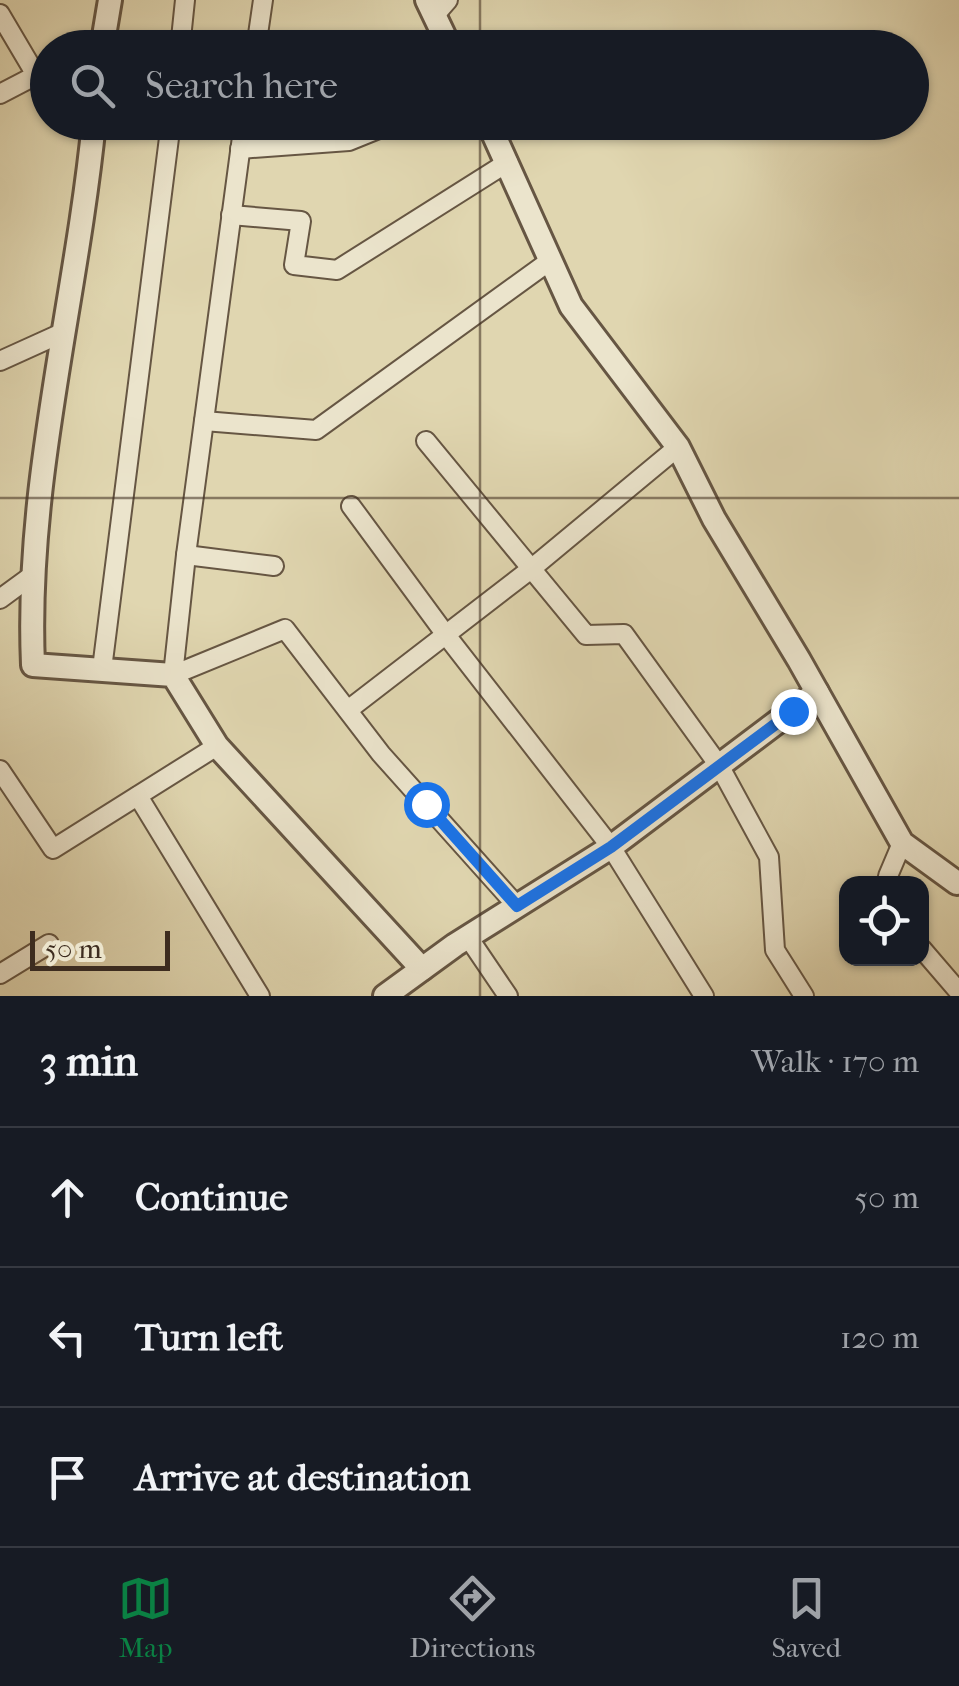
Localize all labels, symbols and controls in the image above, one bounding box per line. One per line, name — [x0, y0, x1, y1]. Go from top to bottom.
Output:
search box — [30, 30, 929, 140]
icon: search — [65, 58, 120, 113]
text: Search here — [145, 63, 338, 108]
route end — [771, 689, 817, 735]
route start — [404, 782, 450, 828]
map controls — [839, 876, 929, 966]
button: locate — [839, 876, 929, 966]
scale bar — [30, 926, 170, 970]
text: 50 m — [45, 932, 102, 965]
text: 3 min — [40, 1037, 138, 1086]
text: Walk · 170 m — [752, 1043, 919, 1080]
icon: ahead — [40, 1170, 95, 1225]
text: Continue — [135, 1175, 288, 1220]
text: 50 m — [854, 1179, 919, 1216]
icon: left — [40, 1310, 95, 1365]
text: Turn left — [135, 1315, 283, 1360]
text: 120 m — [840, 1319, 919, 1356]
icon: arrive — [40, 1450, 95, 1505]
text: Arrive at destination — [135, 1455, 471, 1500]
tab: Map — [118, 1571, 173, 1664]
tab: Directions — [409, 1571, 535, 1664]
tab: Saved — [771, 1571, 841, 1664]

